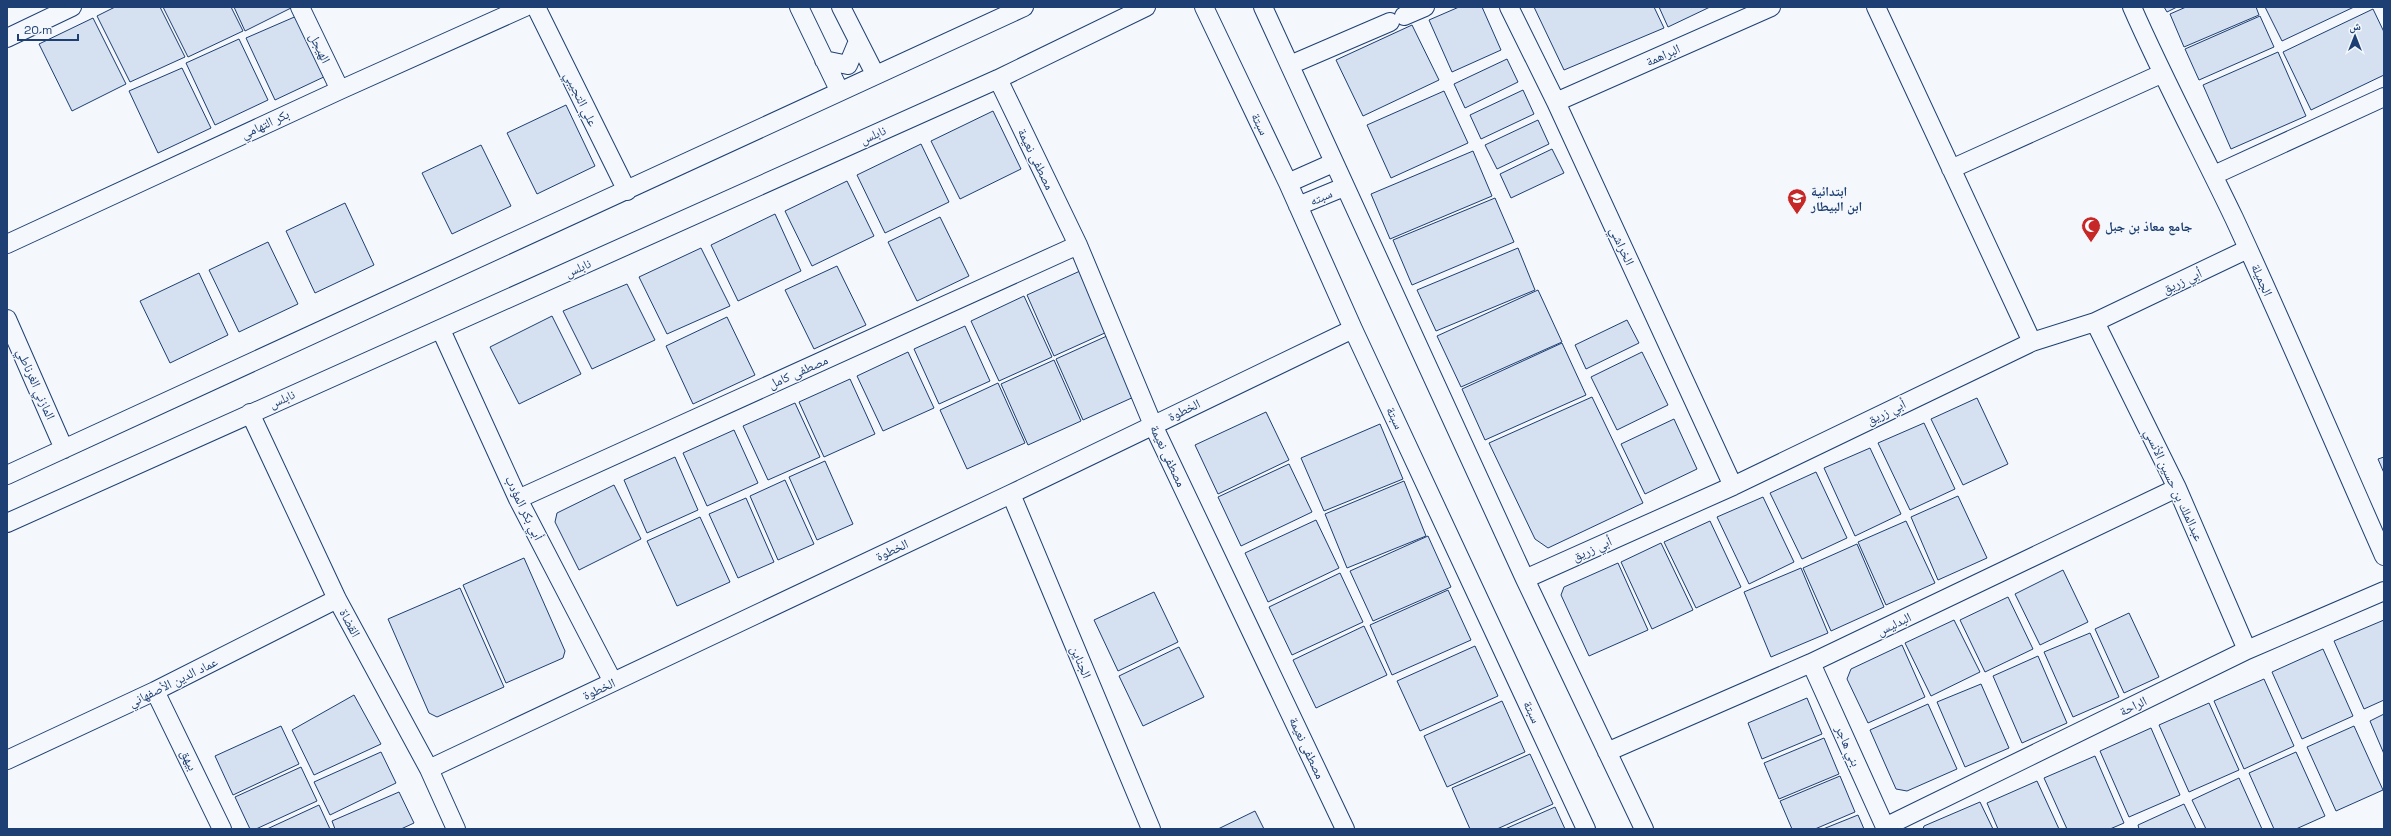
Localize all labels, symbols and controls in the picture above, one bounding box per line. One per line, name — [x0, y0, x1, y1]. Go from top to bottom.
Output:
scale bar — [18, 16, 78, 42]
north arrow — [2335, 16, 2375, 56]
text: ش — [2349, 19, 2361, 34]
text: 20 m — [24, 22, 52, 38]
street label: الهيجل — [305, 30, 335, 66]
street label: البراهمة — [1643, 40, 1683, 70]
street label: علي التجيبي — [558, 69, 602, 130]
street label: بكر التهامي — [238, 105, 293, 145]
street label: سبتة — [1247, 110, 1273, 138]
street label: نابلس — [857, 122, 889, 148]
street label: مصطفى نعيمة — [1014, 125, 1058, 193]
place label: ابتدائية ابن البيطار — [1810, 183, 1862, 215]
street label: سبته — [1307, 185, 1335, 209]
school or university icon: ابتدائية ابن البيطار — [1786, 187, 1808, 215]
mosque icon: جامع معاذ بن جبل — [2080, 215, 2102, 243]
place label: جامع معاذ بن جبل — [2105, 218, 2192, 236]
street label: الخراشي — [1604, 224, 1638, 269]
street label: نابلس — [562, 255, 594, 281]
street label: الجميلة — [2247, 261, 2277, 299]
street label: أبي زريق — [2159, 264, 2206, 300]
street label: المازني الغرناطي — [11, 346, 59, 423]
street label: مصطفى كامل — [765, 351, 831, 393]
street label: نابلس — [266, 386, 298, 412]
street label: الخطوة — [1165, 395, 1203, 425]
street label: أبي زريق — [1863, 395, 1910, 431]
street label: سبتة — [1382, 404, 1408, 432]
street label: مصطفى نعيمة — [1146, 422, 1190, 490]
street label: عبدالملك بن حسين الأنسي — [2138, 426, 2208, 545]
street label: أبي بكر المؤدب — [499, 473, 547, 544]
street label: أبي زريق — [1569, 533, 1615, 567]
street label: الخطوة — [873, 535, 911, 565]
street label: القضاة — [336, 606, 364, 640]
street label: البدليس — [1874, 608, 1914, 640]
street label: الجناين — [1067, 643, 1095, 681]
street label: عماد الدين الأصفهاني — [126, 653, 222, 713]
street label: الخطوة — [580, 674, 618, 704]
street label: الراحة — [2117, 692, 2149, 720]
street label: سبتة — [1519, 698, 1545, 726]
street label: مصطفى نعيمة — [1285, 714, 1329, 782]
street label: بني هاجر — [1829, 722, 1865, 770]
street label: بيهق — [177, 747, 201, 773]

